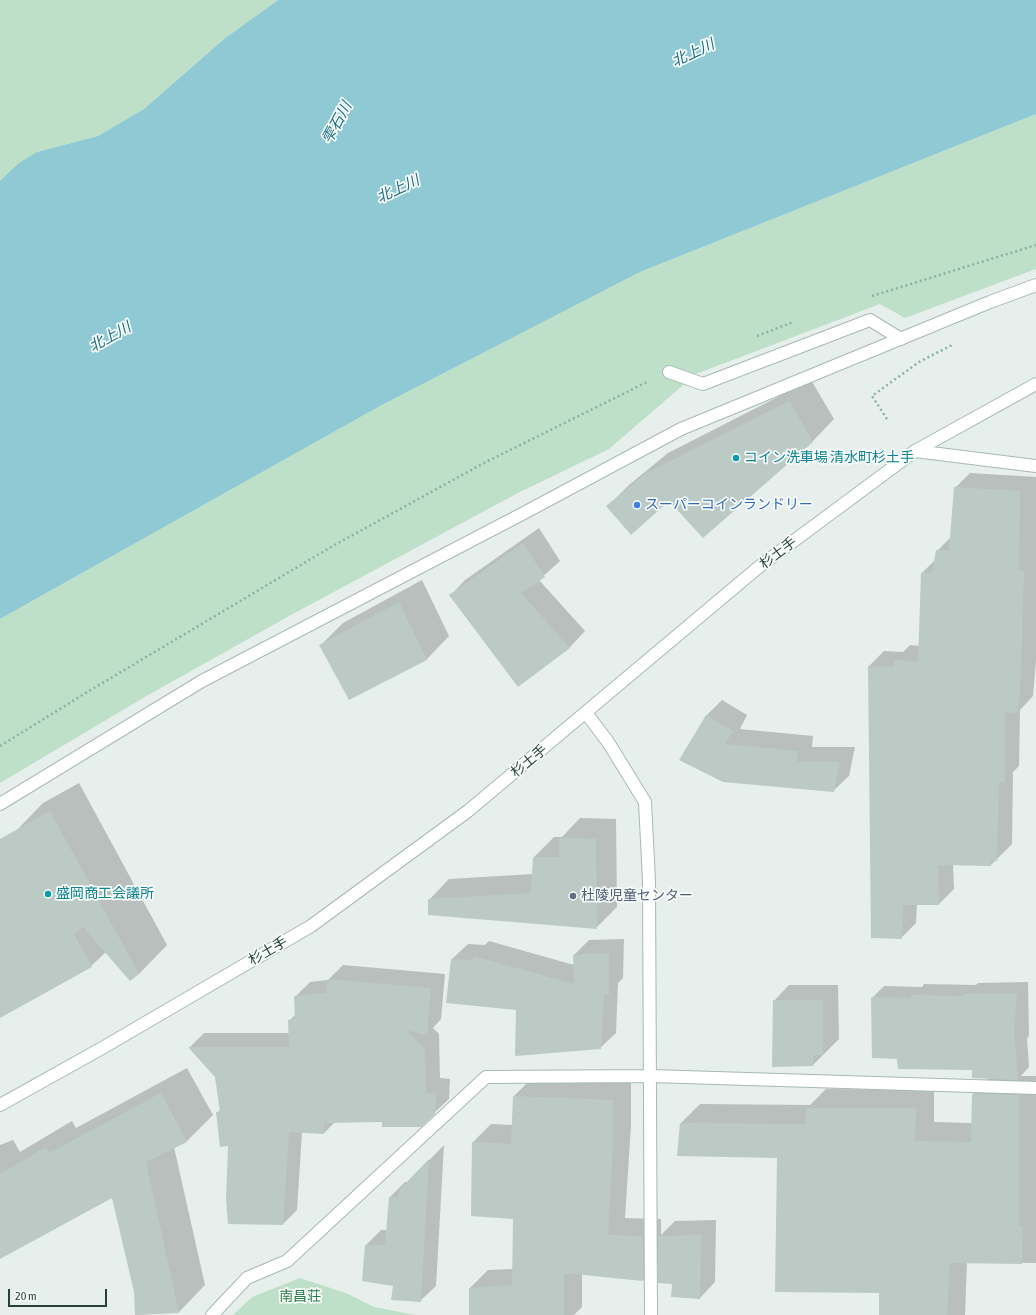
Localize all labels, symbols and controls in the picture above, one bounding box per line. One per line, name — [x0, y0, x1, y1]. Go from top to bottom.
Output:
water label: 北上川 — [669, 35, 717, 71]
water label: 雫石川 — [318, 99, 356, 147]
water label: 北上川 — [374, 171, 422, 207]
water label: 北上川 — [86, 318, 134, 356]
place label: コイン洗車場 清水町杉土手 — [744, 450, 914, 466]
marker: コイン洗車場 清水町杉土手 — [731, 453, 741, 463]
place label: スーパーコインランドリー — [645, 497, 813, 513]
marker: スーパーコインランドリー — [632, 500, 642, 510]
street label: 杉土手 — [756, 534, 800, 572]
street label: 杉土手 — [508, 741, 550, 781]
place label: 盛岡商工会議所 — [56, 886, 154, 902]
place label: 杜陵児童センター — [581, 888, 693, 904]
marker: 盛岡商工会議所 — [43, 889, 53, 899]
marker: 杜陵児童センター — [568, 891, 578, 901]
street label: 杉土手 — [246, 933, 290, 969]
scale bar — [10, 1281, 109, 1307]
text: 20 m — [15, 1289, 37, 1303]
park label: 南昌荘 — [279, 1289, 321, 1305]

